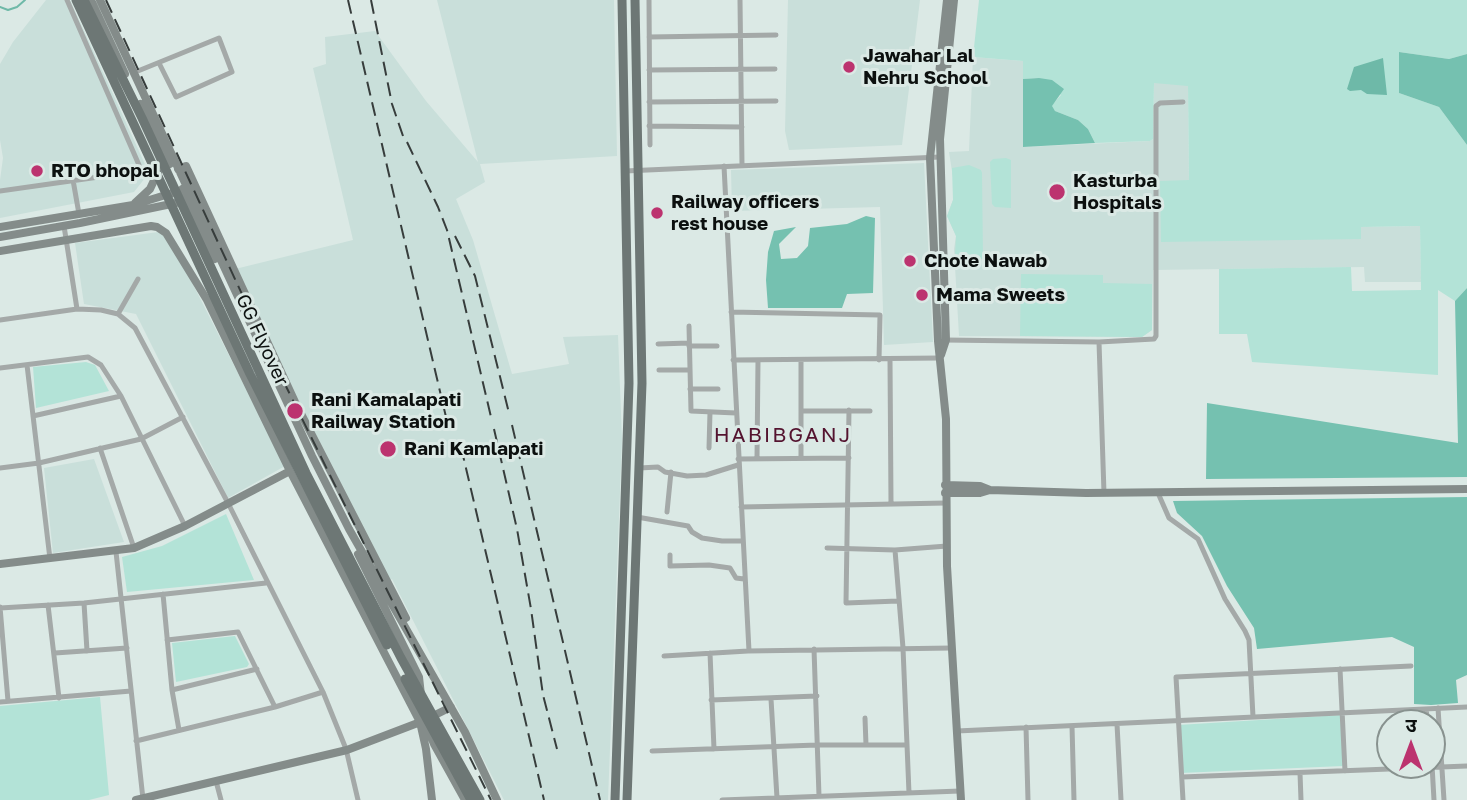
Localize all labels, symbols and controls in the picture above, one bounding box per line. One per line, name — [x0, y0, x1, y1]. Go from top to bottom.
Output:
place label: Jawahar Lal Nehru School — [863, 45, 988, 89]
marker: Jawahar Lal Nehru School — [841, 59, 857, 75]
place label: RTO bhopal — [51, 160, 159, 182]
marker: RTO bhopal — [29, 163, 45, 179]
place label: Kasturba Hospitals — [1073, 170, 1162, 214]
marker: Kasturba Hospitals — [1047, 182, 1067, 202]
place label: Railway officers rest house — [671, 191, 819, 235]
marker: Railway officers rest house — [649, 205, 665, 221]
place label: Chote Nawab — [924, 250, 1047, 272]
marker: Chote Nawab — [902, 253, 918, 269]
place label: Mama Sweets — [936, 284, 1065, 306]
marker: Mama Sweets — [914, 287, 930, 303]
street label: GG Flyover — [231, 291, 293, 389]
place label: Rani Kamalapati Railway Station — [311, 389, 462, 433]
marker: Rani Kamalapati Railway Station — [285, 401, 305, 421]
district label: HABIBGANJ — [715, 422, 851, 448]
place label: Rani Kamlapati — [404, 438, 544, 460]
marker: Rani Kamlapati — [378, 439, 398, 459]
north arrow — [1376, 709, 1446, 779]
text: उ — [1405, 713, 1417, 736]

